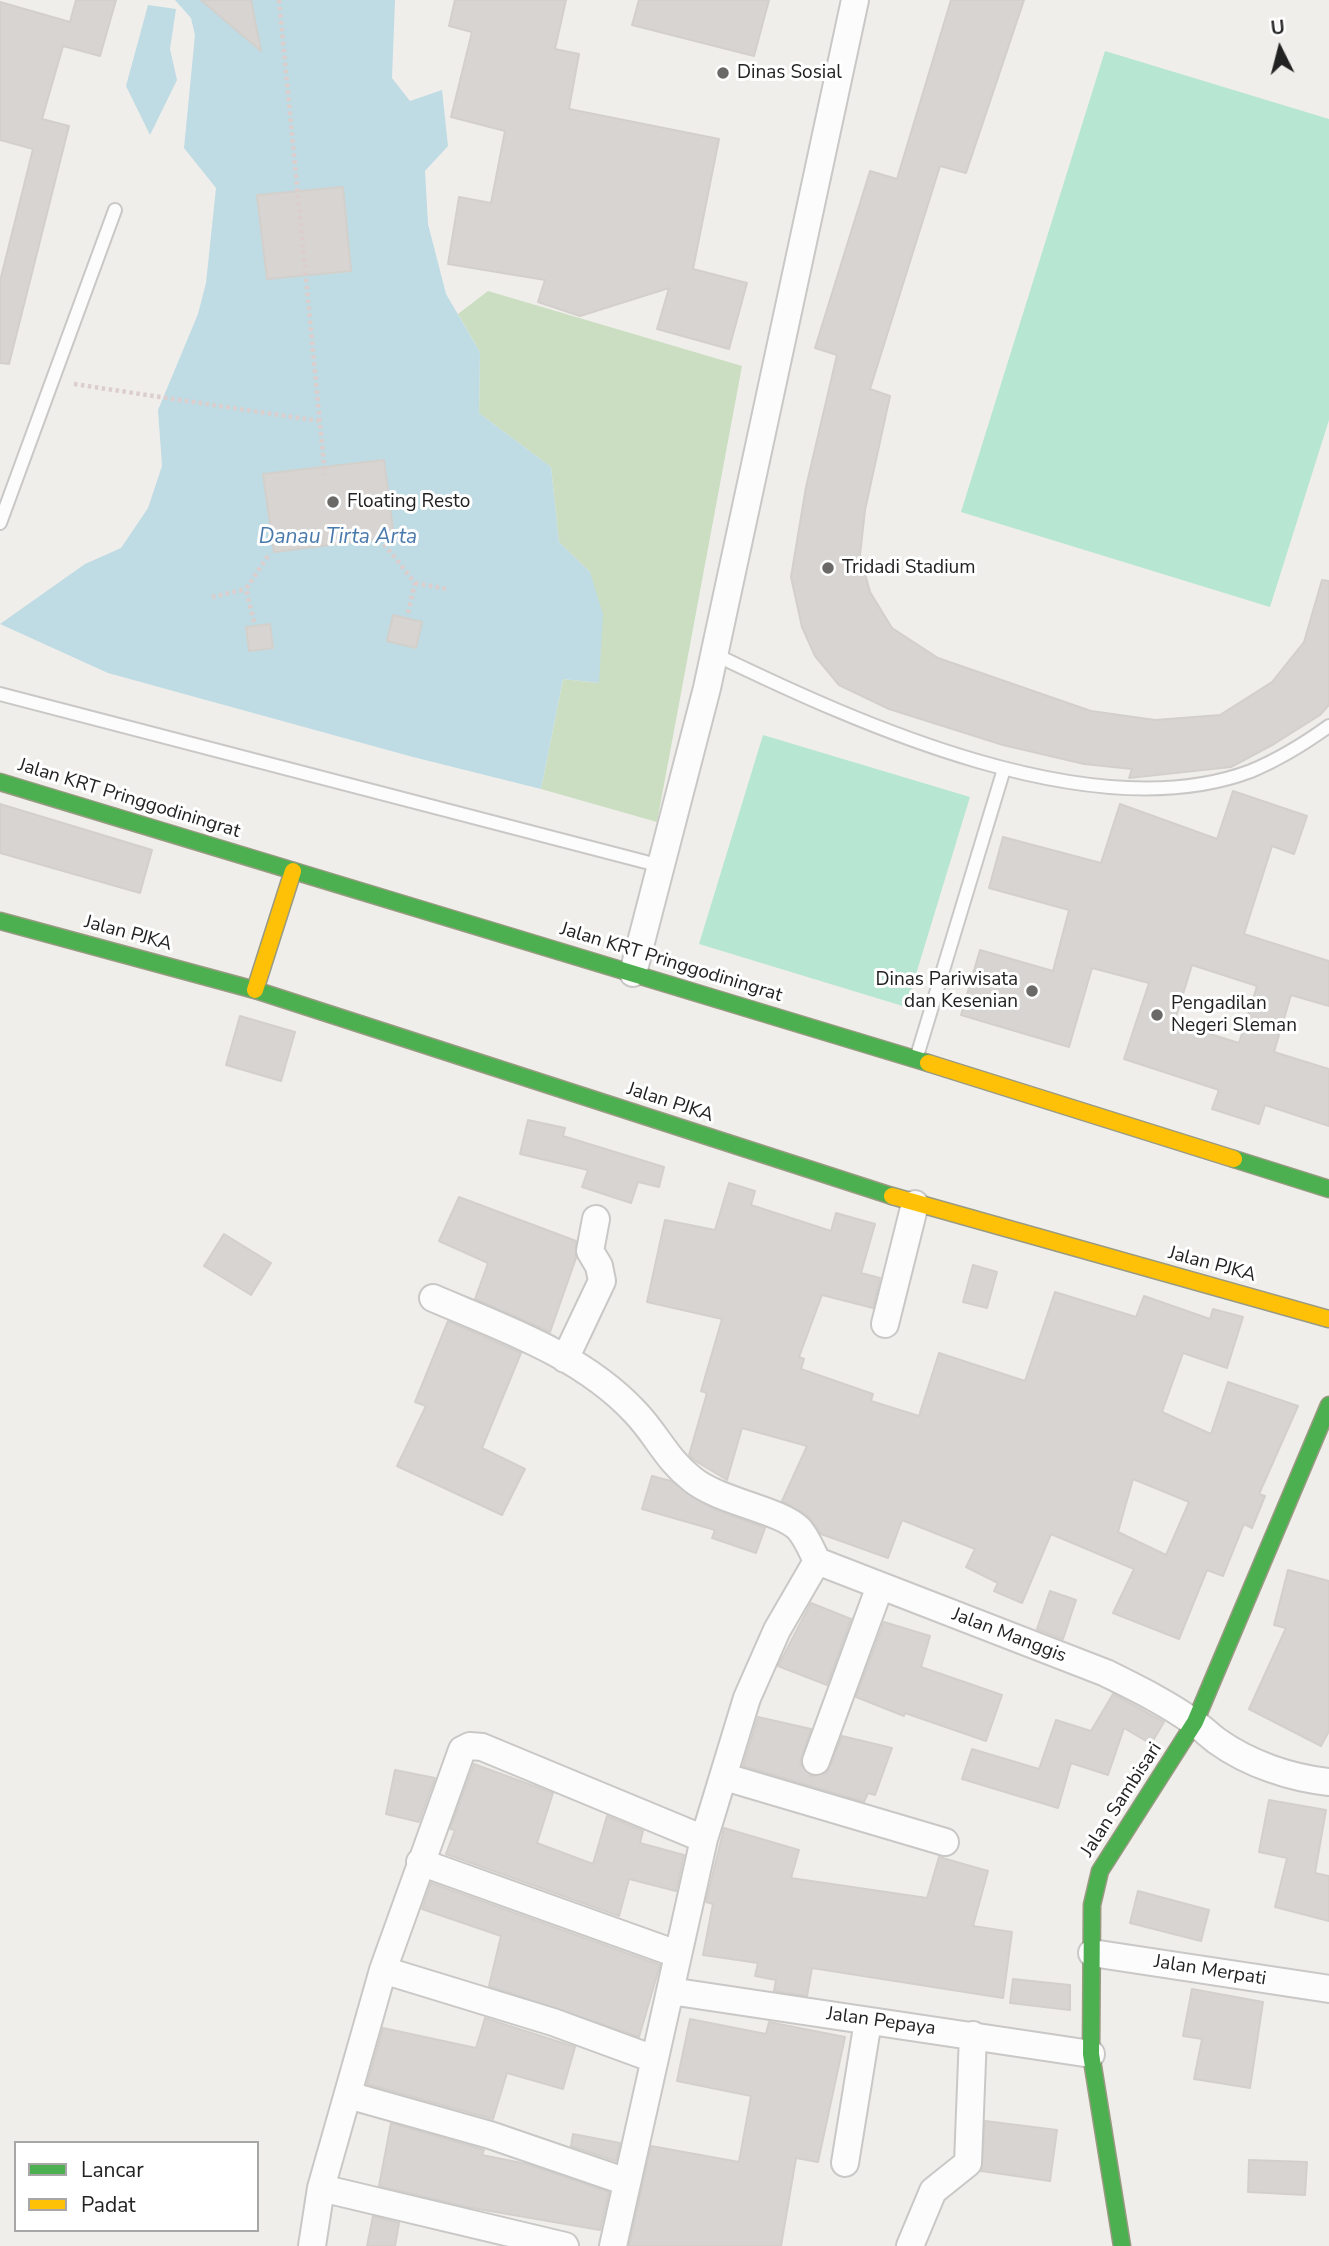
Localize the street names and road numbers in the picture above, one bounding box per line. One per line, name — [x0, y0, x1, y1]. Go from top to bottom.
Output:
street label: Jalan KRT Pringgodiningrat — [15, 754, 243, 844]
street label: Jalan PJKA — [82, 911, 174, 957]
street label: Jalan KRT Pringgodiningrat — [557, 918, 785, 1008]
street label: Jalan PJKA — [624, 1078, 716, 1128]
street label: Jalan PJKA — [1166, 1242, 1258, 1288]
street label: Jalan Manggis — [949, 1604, 1069, 1668]
street label: Jalan Sambisari — [1077, 1739, 1167, 1861]
street label: Jalan Merpati — [1152, 1951, 1268, 1991]
street label: Jalan Pepaya — [825, 2003, 937, 2041]

